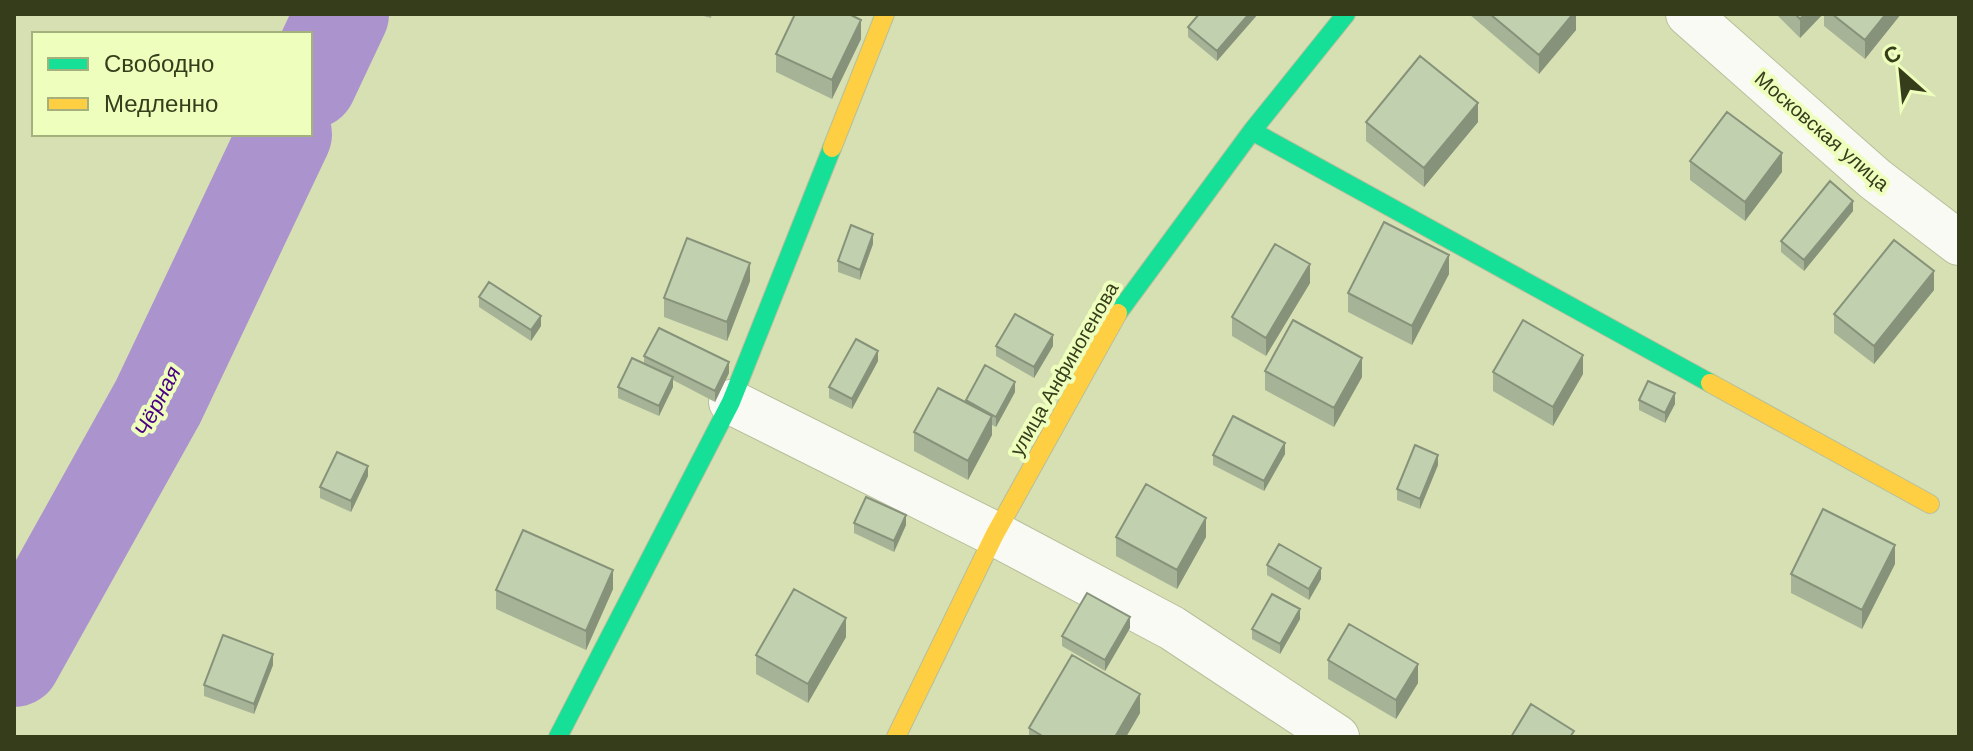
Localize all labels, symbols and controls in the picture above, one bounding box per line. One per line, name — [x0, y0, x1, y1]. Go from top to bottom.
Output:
legend — [32, 32, 312, 136]
north arrow — [1861, 32, 1941, 112]
text: С — [1879, 40, 1905, 69]
text: Свободно — [104, 50, 214, 77]
street label: Московская улица — [1751, 67, 1894, 196]
text: Медленно — [104, 90, 218, 117]
street label: улица Анфиногенова — [1005, 278, 1123, 460]
water label: Чёрная — [129, 362, 186, 440]

